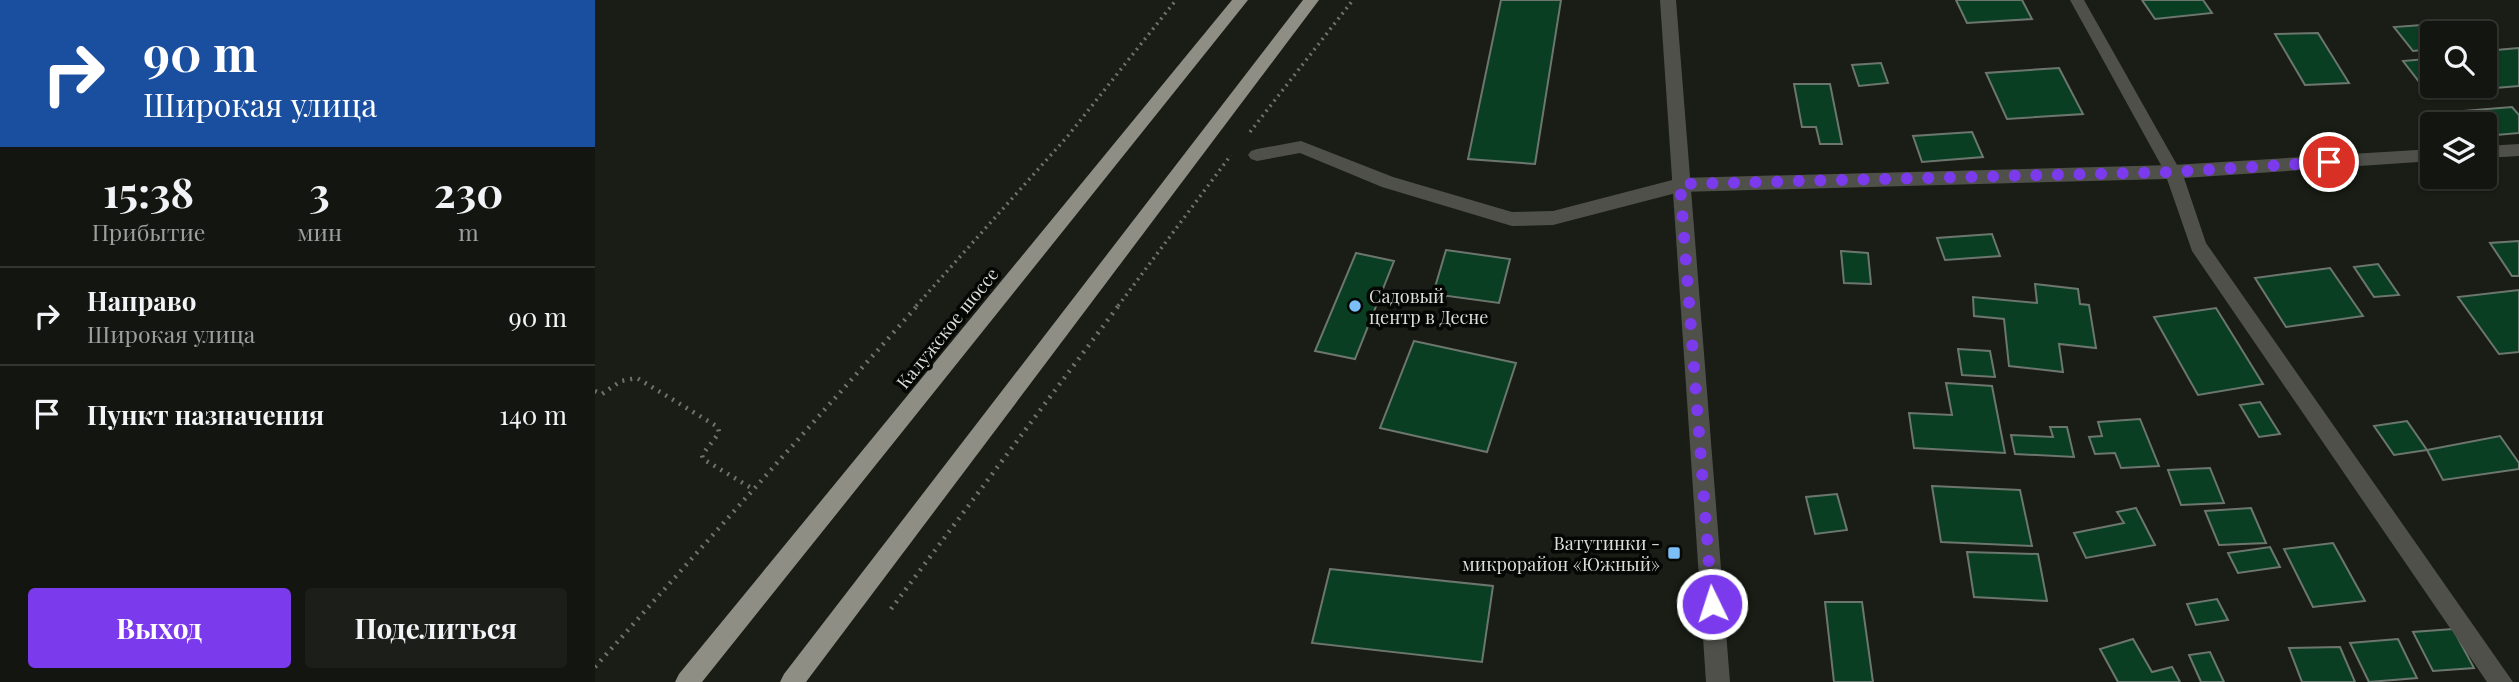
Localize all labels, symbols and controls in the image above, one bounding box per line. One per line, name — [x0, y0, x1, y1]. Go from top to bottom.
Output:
text: 90 m — [143, 19, 257, 84]
map controls — [2420, 21, 2497, 189]
button: search — [2420, 21, 2497, 98]
icon: right — [28, 28, 119, 119]
text: Широкая улица — [143, 82, 377, 125]
button: layers — [2420, 112, 2497, 189]
pin — [2299, 132, 2359, 192]
icon: arrive — [2310, 143, 2348, 181]
text: 15:38 — [103, 163, 194, 219]
text: 3 — [309, 163, 330, 219]
text: 230 — [434, 163, 503, 219]
text: Прибытие — [92, 216, 206, 247]
text: мин — [297, 216, 342, 247]
text: m — [458, 216, 479, 247]
street label: Калужское шоссе — [891, 262, 1003, 394]
text: Направо — [87, 283, 196, 318]
place label: Садовый центр в Десне — [1369, 284, 1488, 329]
icon: right — [28, 297, 66, 335]
marker: Садовый центр в Десне — [1347, 298, 1363, 314]
text: 90 m — [509, 299, 567, 334]
text: Широкая улица — [87, 318, 255, 349]
icon: arrive — [28, 395, 66, 433]
text: Пункт назначения — [87, 397, 324, 432]
text: 140 m — [499, 397, 567, 432]
place label: Ватутинки - микрорайон «Южный» — [1462, 531, 1660, 576]
marker: Ватутинки - микрорайон «Южный» — [1666, 545, 1682, 561]
position arrow — [1675, 567, 1749, 641]
button: Выход — [28, 588, 291, 668]
button: Поделиться — [305, 588, 567, 668]

